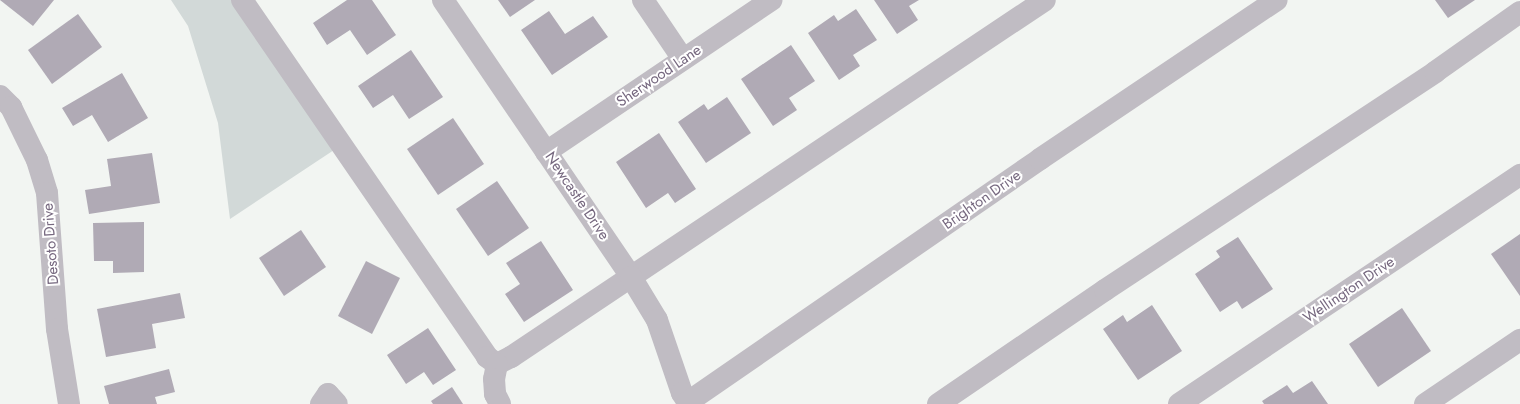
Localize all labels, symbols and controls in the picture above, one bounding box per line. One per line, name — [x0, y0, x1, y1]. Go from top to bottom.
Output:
street label: Sherwood Lane — [613, 41, 705, 111]
street label: Newcastle Drive — [541, 149, 613, 243]
street label: Brighton Drive — [939, 166, 1025, 234]
street label: Desoto Drive — [39, 203, 63, 285]
street label: Wellington Drive — [1300, 253, 1398, 327]

